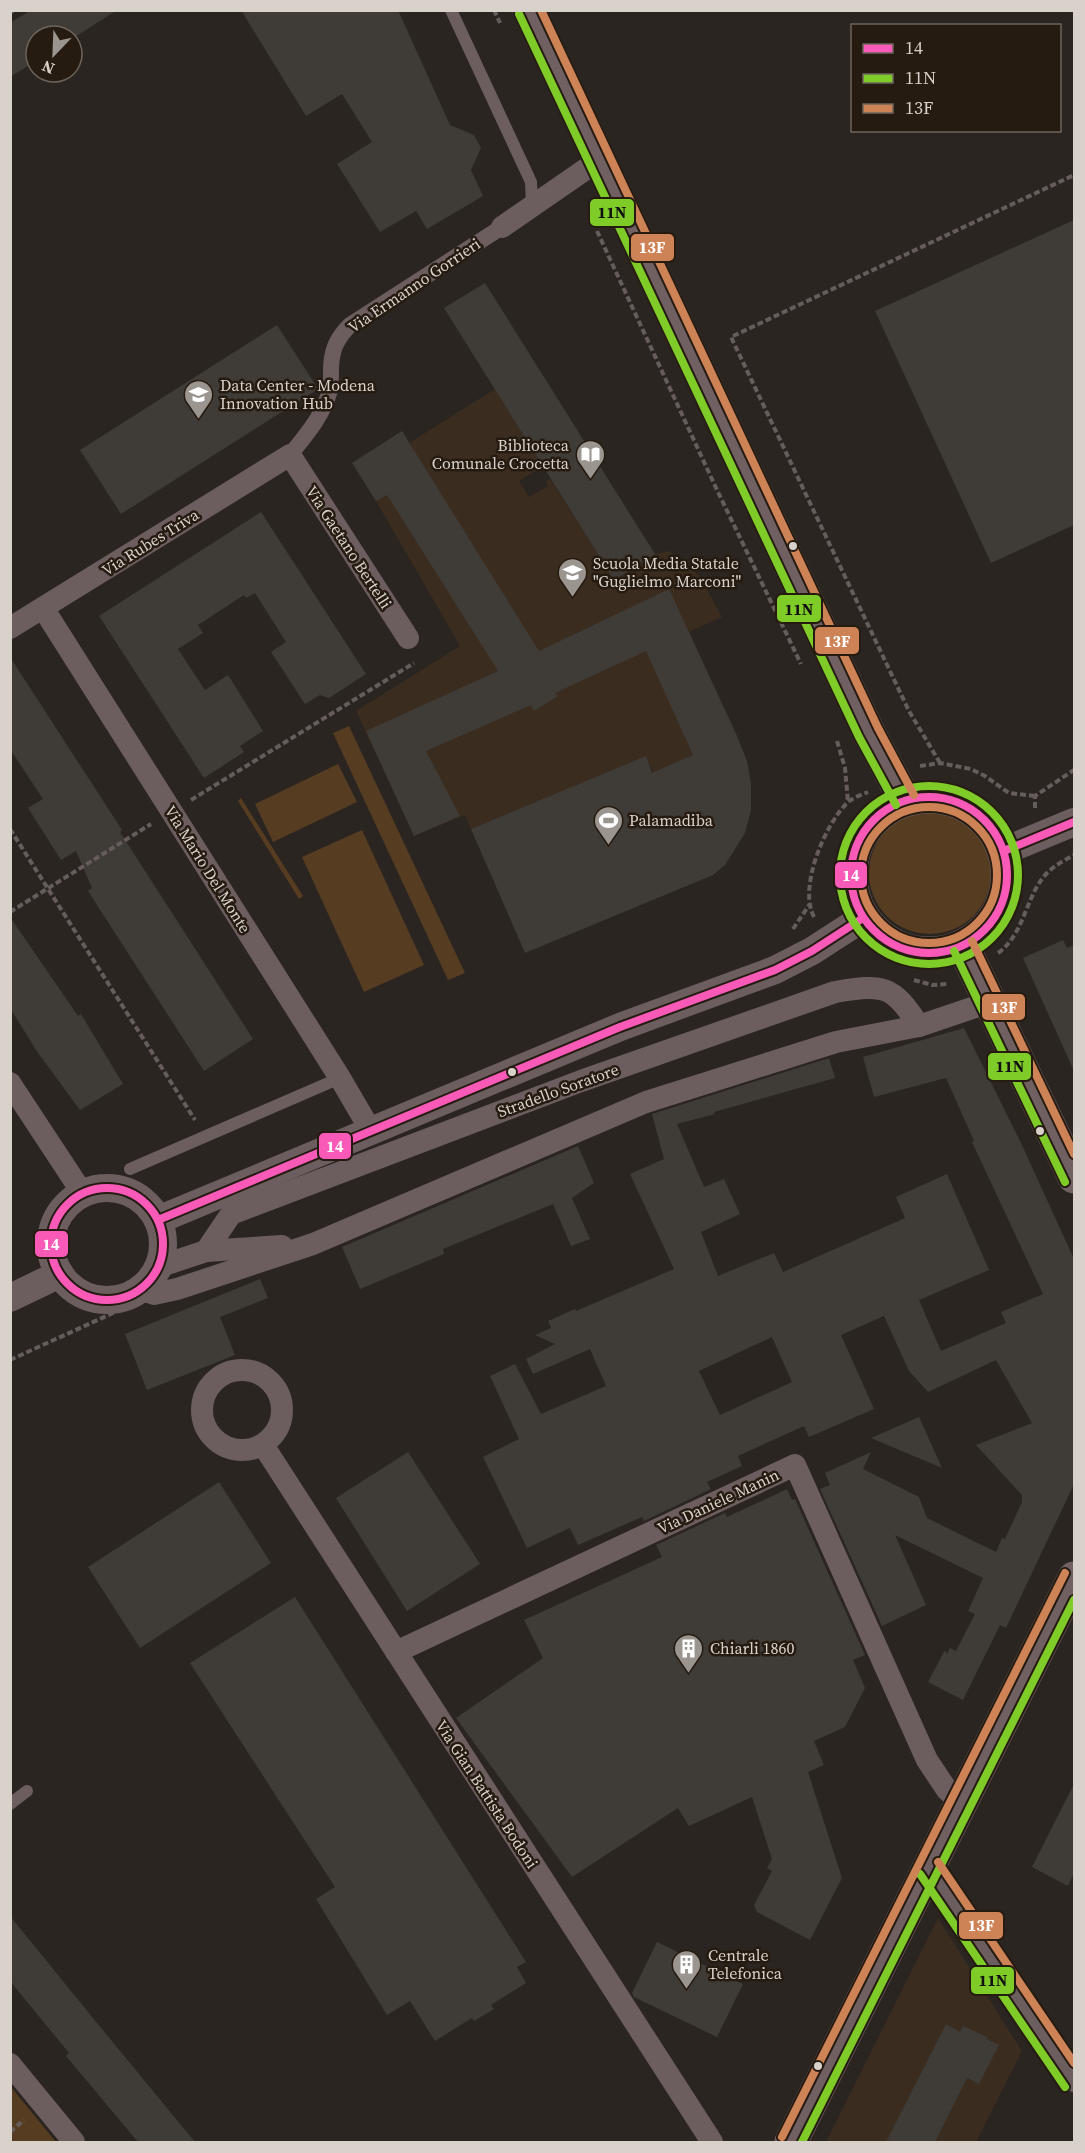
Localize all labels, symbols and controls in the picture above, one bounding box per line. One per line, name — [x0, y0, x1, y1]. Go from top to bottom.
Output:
north arrow — [24, 24, 84, 84]
legend — [851, 24, 1061, 132]
text: 14 — [905, 35, 923, 60]
text: N — [38, 55, 58, 80]
text: 11N — [905, 65, 936, 90]
text: 13F — [905, 95, 933, 120]
line badge: 11N — [589, 198, 635, 227]
text: 11N — [598, 201, 627, 223]
street label: Via Ermanno Gorrieri — [343, 232, 485, 338]
line badge: 13F — [630, 233, 675, 262]
text: 13F — [639, 236, 665, 258]
place label: Data Center - Modena Innovation Hub — [220, 374, 376, 414]
school or university icon: Data Center - Modena Innovation Hub — [183, 378, 215, 420]
place label: Biblioteca Comunale Crocetta — [432, 434, 570, 474]
library icon: Biblioteca Comunale Crocetta — [574, 438, 606, 480]
street label: Via Gaetano Bertelli — [301, 481, 397, 613]
street label: Via Rubes Triva — [97, 503, 203, 581]
unlabelled marker — [787, 540, 799, 552]
place label: Scuola Media Statale "Guglielmo Marconi" — [593, 552, 742, 592]
school or university icon: Scuola Media Statale "Guglielmo Marconi" — [556, 556, 588, 598]
line badge: 11N — [776, 594, 822, 623]
text: 11N — [785, 598, 814, 620]
line badge: 13F — [814, 626, 860, 655]
text: 13F — [824, 630, 850, 652]
street label: Via Mario Del Monte — [160, 801, 256, 937]
sports icon: Palamadiba — [592, 804, 624, 846]
place label: Palamadiba — [629, 809, 714, 831]
line badge: 14 — [834, 861, 868, 889]
text: 14 — [842, 864, 860, 886]
line badge: 13F — [981, 993, 1026, 1021]
text: 13F — [991, 996, 1017, 1018]
line badge: 11N — [987, 1052, 1032, 1081]
text: 11N — [996, 1055, 1025, 1077]
street label: Stradello Soratore — [494, 1058, 622, 1122]
unlabelled marker — [506, 1066, 518, 1078]
unlabelled marker — [1034, 1125, 1046, 1137]
line badge: 14 — [318, 1132, 352, 1160]
text: 14 — [326, 1135, 344, 1157]
line badge: 14 — [34, 1230, 69, 1258]
text: 14 — [42, 1233, 60, 1255]
street label: Via Daniele Manin — [654, 1463, 783, 1539]
building icon: Chiarli 1860 — [673, 1632, 705, 1674]
place label: Chiarli 1860 — [710, 1637, 794, 1659]
street label: Via Gian Battista Bodoni — [431, 1716, 543, 1873]
line badge: 13F — [958, 1911, 1004, 1940]
text: 13F — [968, 1914, 994, 1936]
place label: Centrale Telefonica — [708, 1944, 783, 1984]
building icon: Centrale Telefonica — [671, 1948, 703, 1990]
line badge: 11N — [970, 1966, 1015, 1995]
text: 11N — [979, 1969, 1008, 1991]
unlabelled marker — [812, 2060, 824, 2072]

